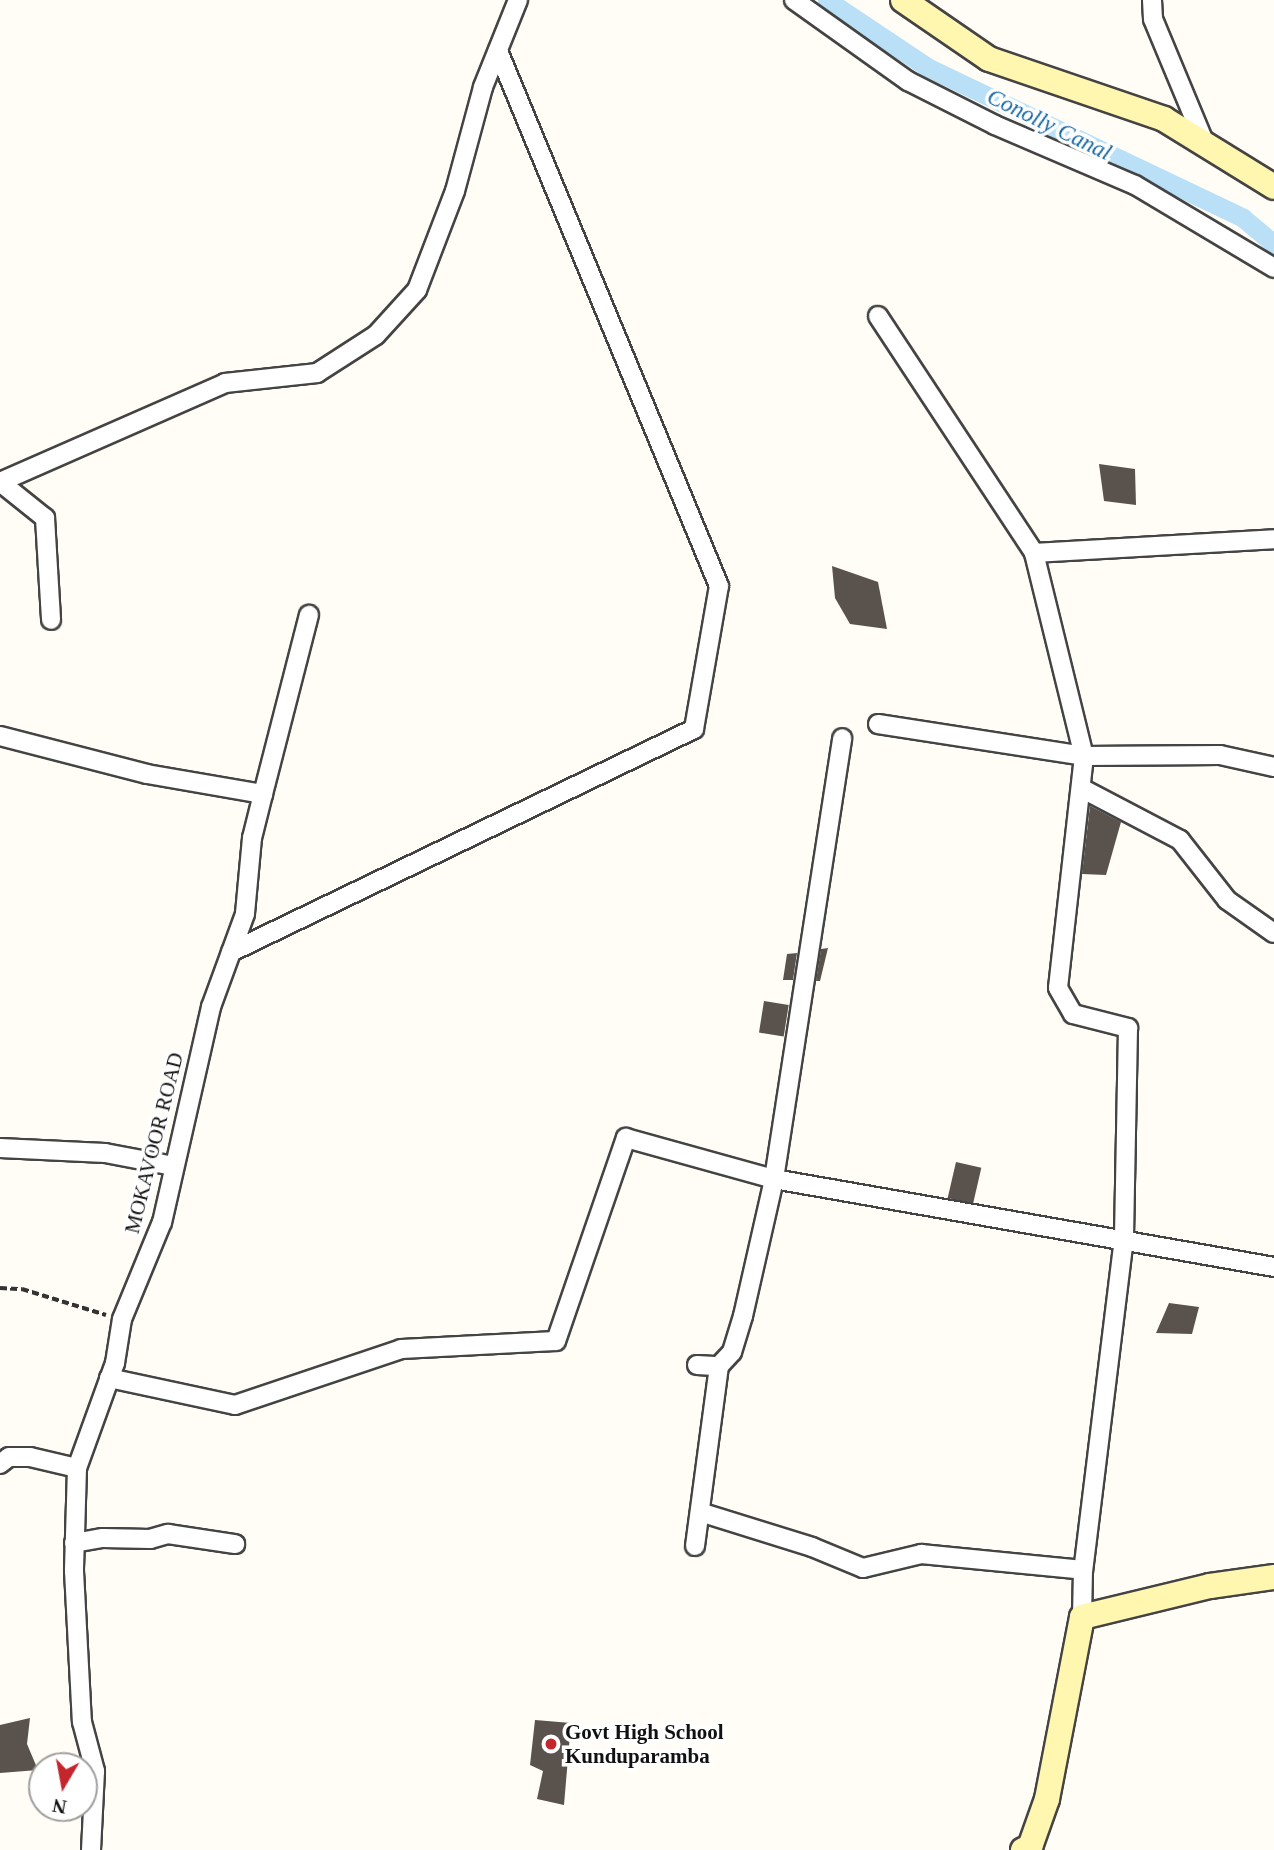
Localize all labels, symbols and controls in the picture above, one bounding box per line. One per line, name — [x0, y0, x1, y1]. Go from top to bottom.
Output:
water label: Conolly Canal — [982, 83, 1116, 167]
street label: MOKAVOOR ROAD — [119, 1050, 189, 1236]
place label: Govt High School Kunduparamba — [565, 1719, 724, 1769]
marker: Govt High School Kunduparamba — [543, 1736, 559, 1752]
north arrow — [28, 1752, 98, 1822]
text: N — [51, 1795, 68, 1818]

